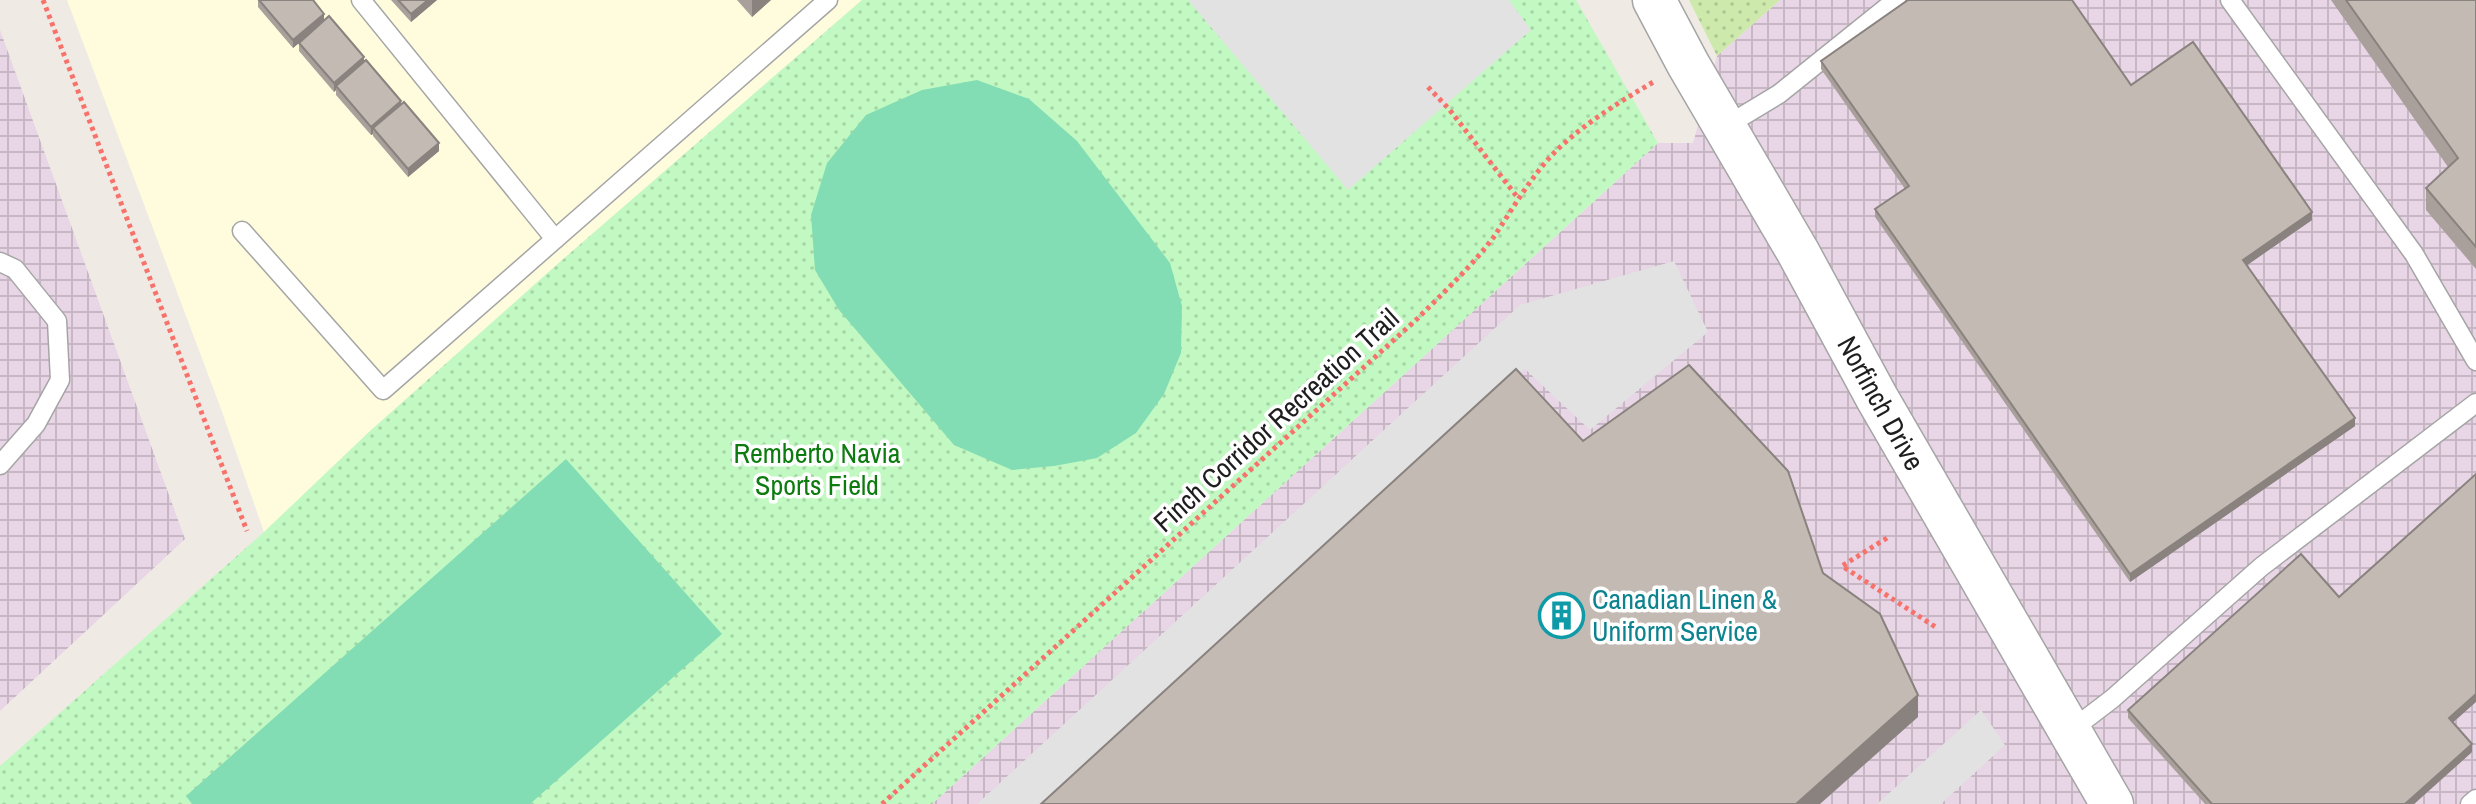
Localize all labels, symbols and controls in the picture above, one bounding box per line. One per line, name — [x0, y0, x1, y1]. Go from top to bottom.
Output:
street label: Finch Corridor Recreation Trail — [1145, 300, 1407, 540]
street label: Norfinch Drive — [1829, 329, 1933, 477]
park label: Remberto Navia Sports Field — [733, 434, 901, 504]
place label: Canadian Linen & Uniform Service — [1592, 580, 1778, 650]
building icon: Canadian Linen & Uniform Service — [1537, 591, 1585, 639]

